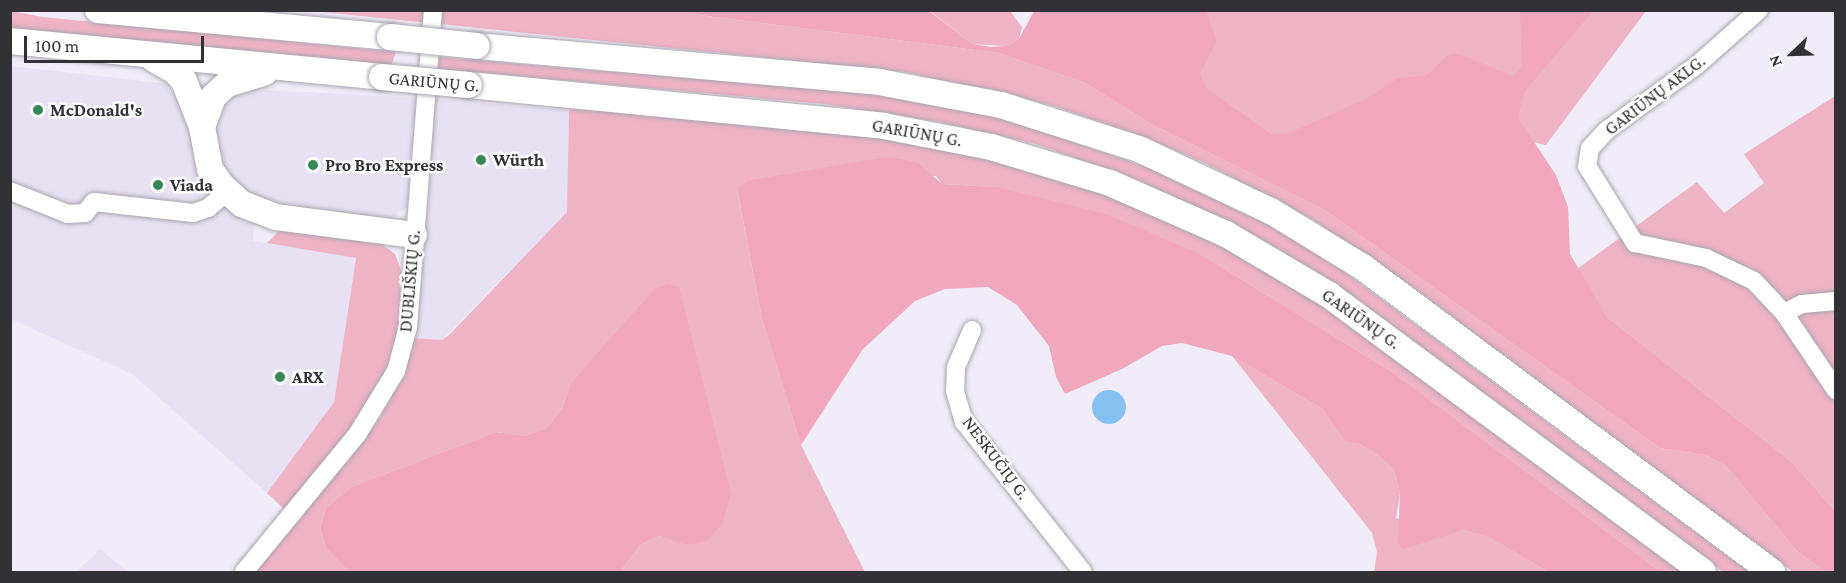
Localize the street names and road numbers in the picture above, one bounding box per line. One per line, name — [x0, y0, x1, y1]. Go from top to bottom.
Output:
street label: GARIŪNŲ AKLG. — [1600, 50, 1710, 140]
street label: GARIŪNŲ G. — [388, 67, 480, 97]
street label: GARIŪNŲ G. — [870, 114, 964, 152]
street label: DUBLIŠKIŲ G. — [395, 229, 425, 333]
street label: GARIŪNŲ G. — [1317, 284, 1405, 354]
street label: NESKUČIŲ G. — [958, 412, 1034, 504]

